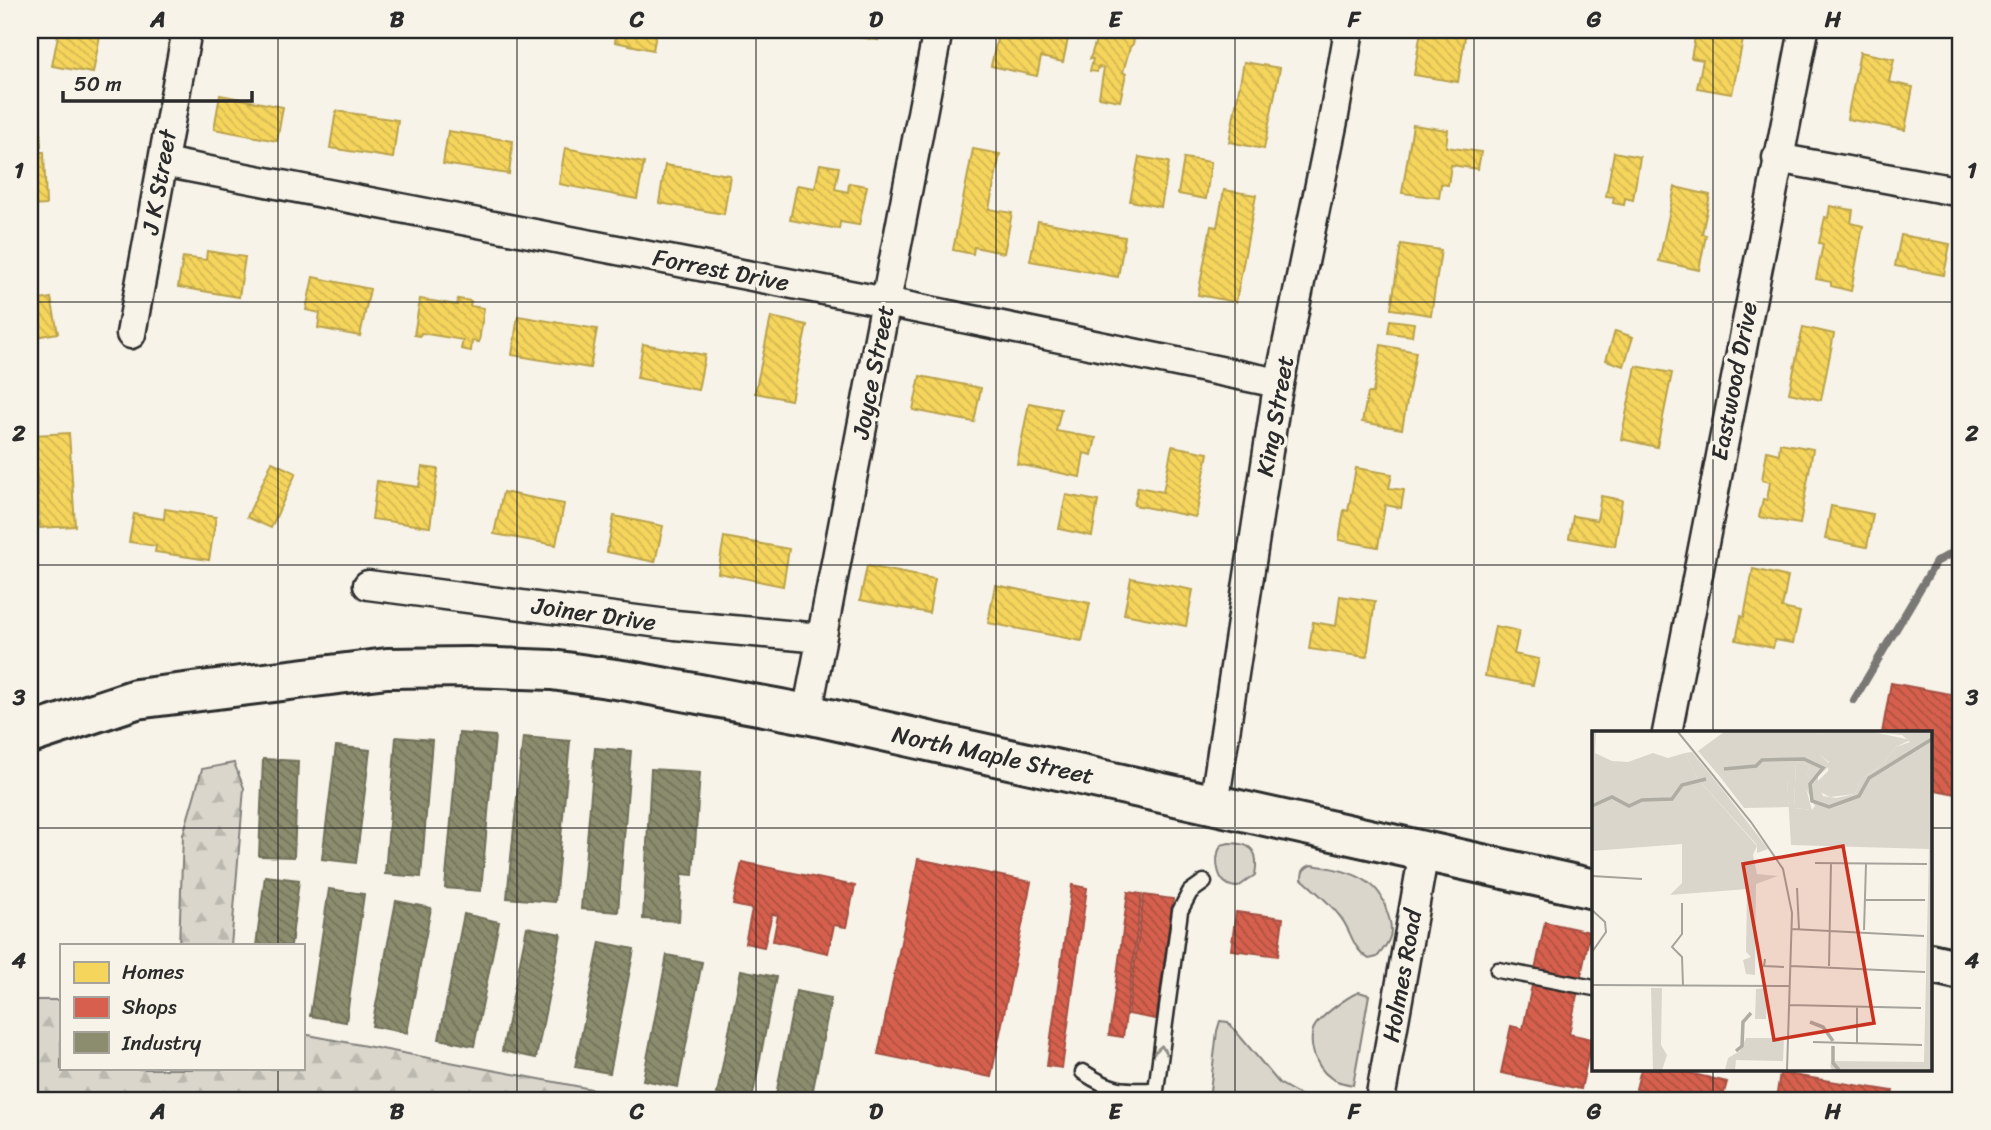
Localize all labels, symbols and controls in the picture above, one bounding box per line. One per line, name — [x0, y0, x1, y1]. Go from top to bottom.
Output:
text: A — [149, 0, 166, 40]
text: B — [390, 0, 405, 40]
text: C — [629, 0, 645, 40]
text: D — [869, 0, 884, 40]
text: E — [1109, 0, 1124, 40]
text: F — [1347, 0, 1362, 40]
text: G — [1586, 0, 1602, 40]
text: H — [1824, 0, 1842, 40]
scale bar — [63, 60, 252, 104]
text: 50 m — [74, 65, 122, 103]
street label: J K Street — [129, 125, 189, 239]
text: 1 — [14, 150, 24, 191]
text: 1 — [1967, 150, 1977, 191]
street label: Forrest Drive — [649, 236, 793, 304]
street label: Eastwood Drive — [1698, 298, 1770, 464]
street label: Joyce Street — [839, 302, 907, 443]
street label: King Street — [1244, 352, 1306, 480]
text: 2 — [11, 413, 26, 454]
text: 2 — [1964, 413, 1979, 454]
street label: Joiner Drive — [528, 584, 659, 643]
text: 3 — [12, 677, 26, 718]
text: 3 — [1965, 677, 1979, 718]
street label: North Maple Street — [888, 713, 1098, 797]
inset map — [1592, 731, 1932, 1070]
street label: Holmes Road — [1370, 904, 1435, 1046]
text: 4 — [11, 940, 27, 981]
text: 4 — [1964, 940, 1980, 981]
legend — [60, 944, 304, 1070]
text: Homes — [122, 953, 184, 991]
text: Shops — [122, 988, 177, 1026]
text: Industry — [121, 1024, 201, 1062]
one-way arrow — [1153, 1044, 1168, 1056]
text: A — [149, 1091, 166, 1130]
text: B — [390, 1091, 405, 1130]
text: C — [629, 1091, 645, 1130]
text: D — [869, 1091, 884, 1130]
text: E — [1109, 1091, 1124, 1130]
text: F — [1347, 1091, 1362, 1130]
text: G — [1586, 1091, 1602, 1130]
text: H — [1824, 1091, 1842, 1130]

